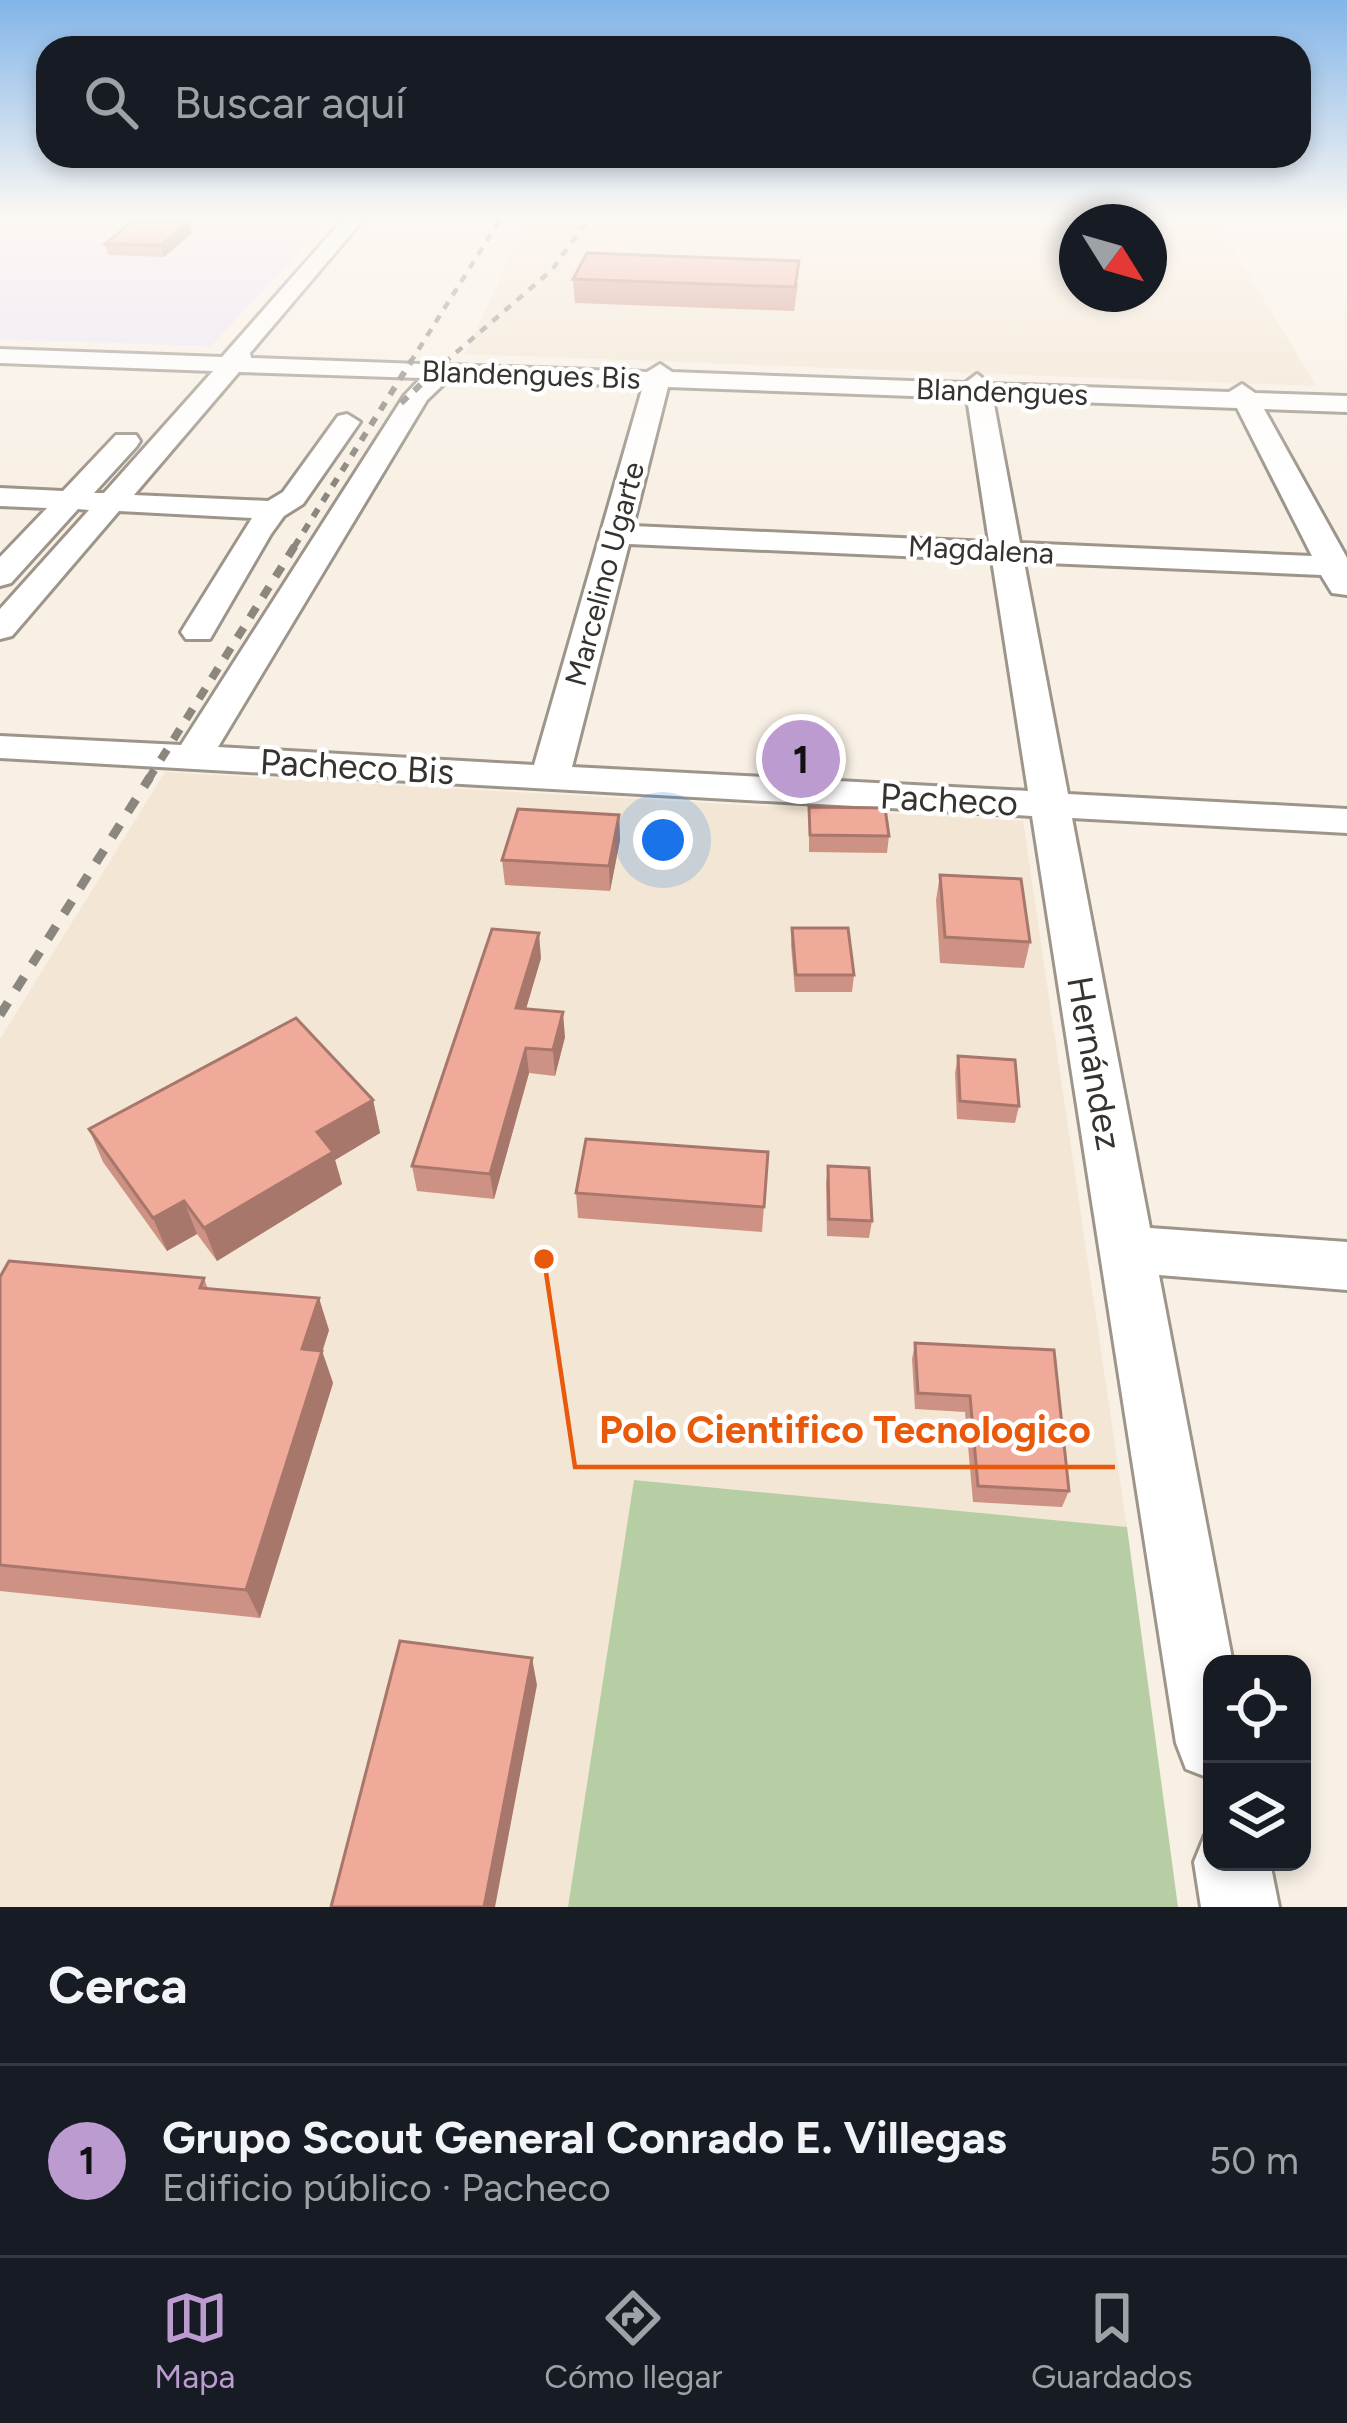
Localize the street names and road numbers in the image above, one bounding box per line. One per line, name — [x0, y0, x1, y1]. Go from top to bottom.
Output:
street label: Blandengues Bis — [421, 352, 641, 397]
street label: Blandengues — [915, 370, 1089, 413]
street label: Marcelino Ugarte — [557, 458, 652, 690]
street label: Magdalena — [907, 527, 1055, 572]
street label: Pacheco Bis — [259, 740, 455, 793]
street label: Pacheco — [879, 774, 1019, 825]
street label: Hernández — [1058, 973, 1131, 1153]

